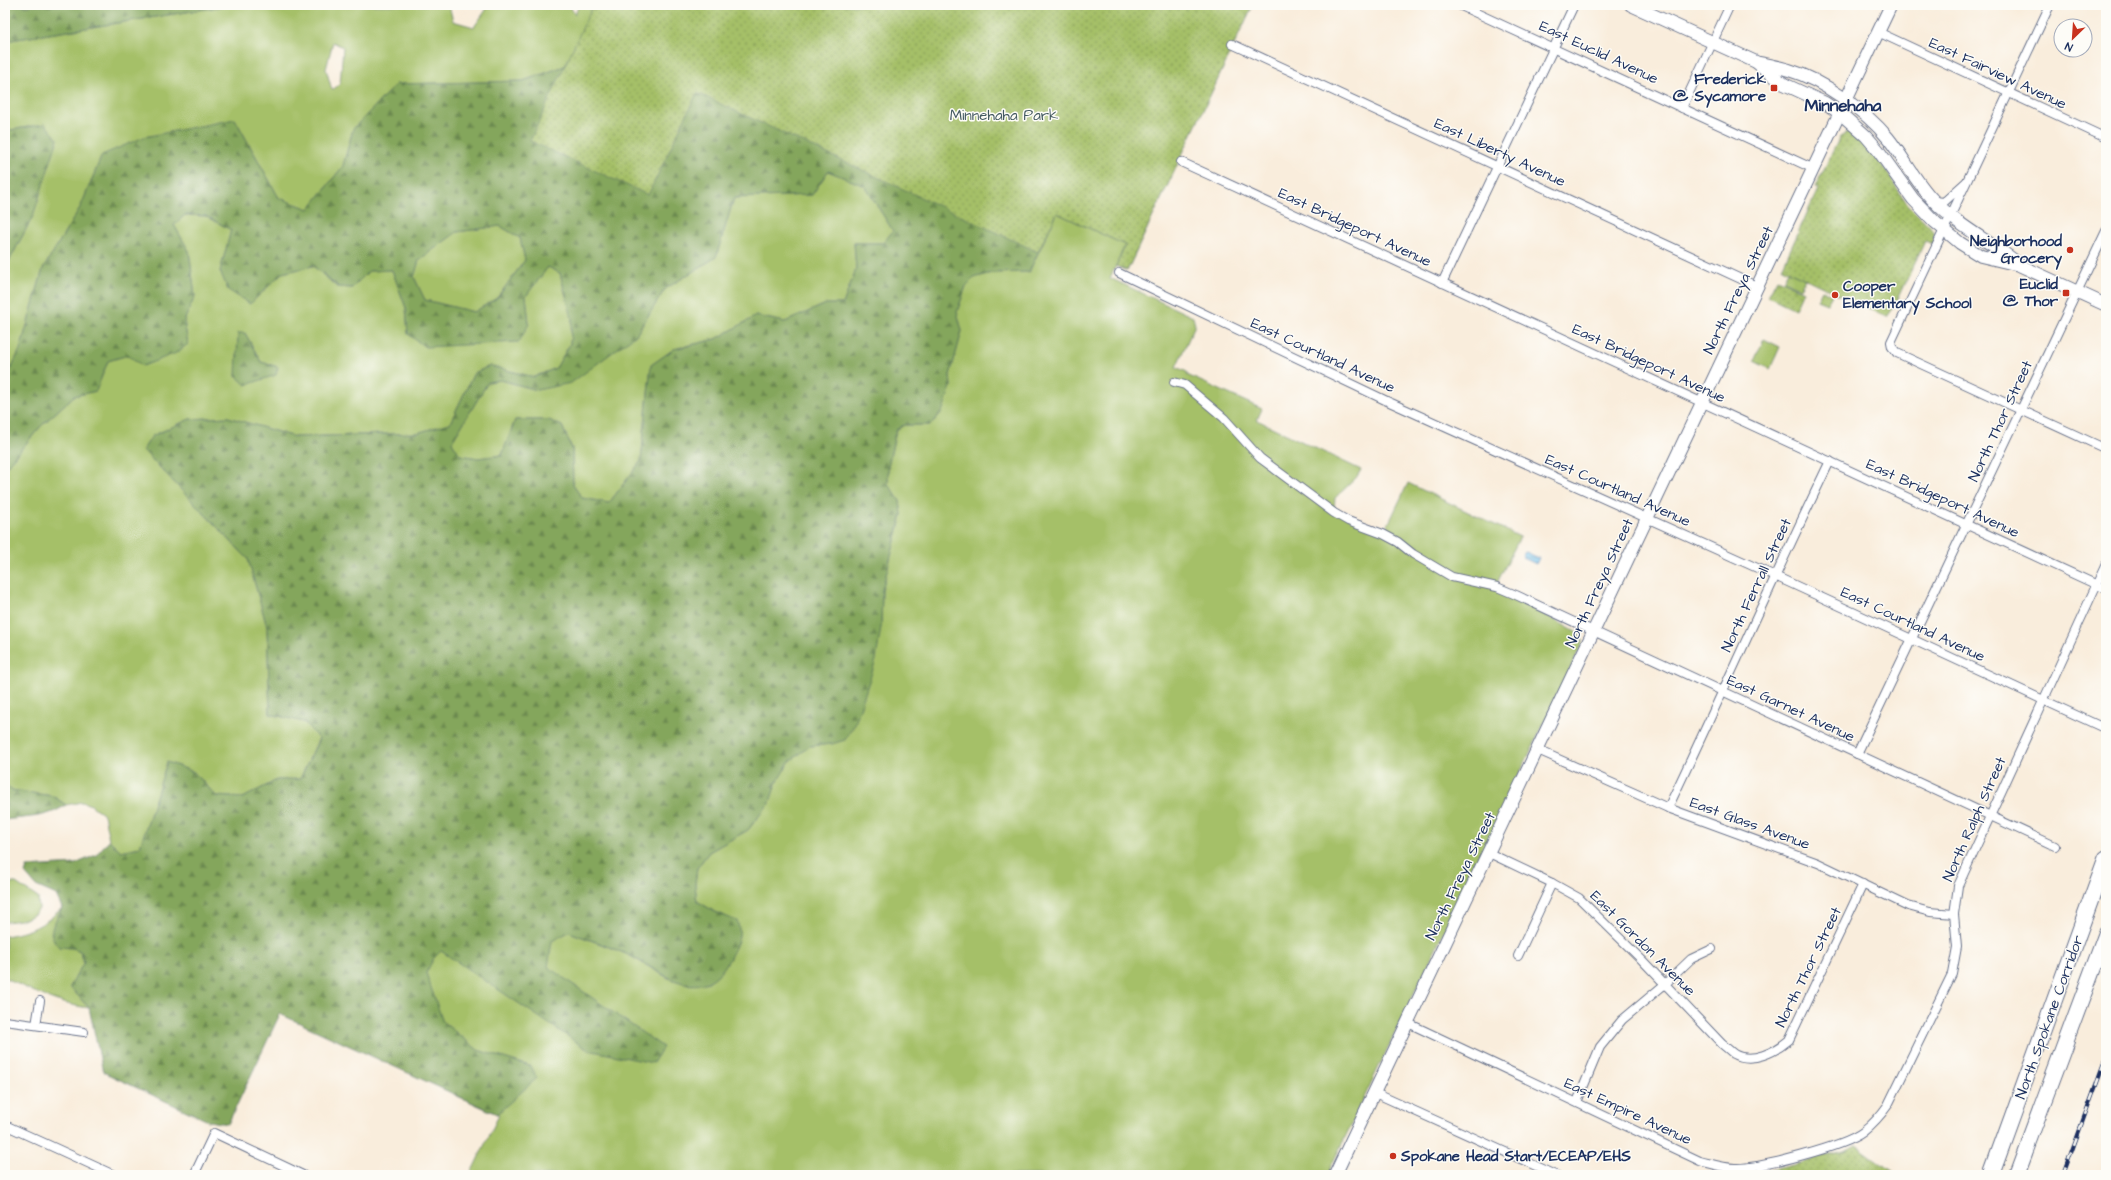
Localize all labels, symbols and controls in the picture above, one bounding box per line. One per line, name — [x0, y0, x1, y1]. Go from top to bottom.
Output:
street label: East Euclid Avenue — [1536, 16, 1662, 89]
north arrow — [2053, 18, 2093, 58]
street label: East Fairview Avenue — [1926, 32, 2070, 115]
text: N — [2063, 38, 2075, 55]
place label: Frederick @ Sycamore — [1673, 69, 1767, 108]
marker: Frederick @ Sycamore — [1769, 83, 1779, 93]
district label: Minnehaha — [1805, 94, 1882, 118]
park label: Minnehaha Park — [950, 105, 1058, 126]
street label: East Liberty Avenue — [1430, 113, 1569, 193]
street label: East Bridgeport Avenue — [1274, 183, 1435, 273]
street label: North Freya Street — [1698, 222, 1780, 358]
place label: Neighborhood Grocery — [1970, 231, 2063, 270]
marker: Neighborhood Grocery — [2065, 245, 2075, 255]
place label: Euclid @ Thor — [2003, 274, 2059, 312]
place label: Cooper Elementary School — [1843, 276, 1972, 315]
marker: Euclid @ Thor — [2061, 288, 2071, 298]
marker: Cooper Elementary School — [1830, 290, 1840, 300]
street label: East Courtland Avenue — [1247, 313, 1398, 398]
street label: East Bridgeport Avenue — [1568, 319, 1729, 409]
street label: North Thor Street — [1963, 357, 2038, 485]
street label: East Courtland Avenue — [1542, 449, 1694, 532]
street label: East Bridgeport Avenue — [1862, 454, 2023, 544]
street label: North Freya Street — [1560, 515, 1640, 652]
street label: North Ferrall Street — [1716, 515, 1797, 655]
street label: East Courtland Avenue — [1837, 582, 1988, 667]
street label: East Garnet Avenue — [1723, 670, 1858, 747]
street label: North Ralph Street — [1938, 754, 2011, 885]
street label: East Glass Avenue — [1687, 792, 1813, 855]
street label: North Freya Street — [1420, 808, 1502, 944]
street label: East Gordon Avenue — [1585, 886, 1700, 1001]
street label: North Thor Street — [1770, 904, 1847, 1031]
street label: North Spokane Corridor — [2010, 932, 2089, 1102]
street label: East Empire Avenue — [1561, 1073, 1695, 1150]
place label: Spokane Head Start/ECEAP/EHS — [1400, 1146, 1631, 1167]
marker: Spokane Head Start/ECEAP/EHS — [1388, 1151, 1398, 1161]

